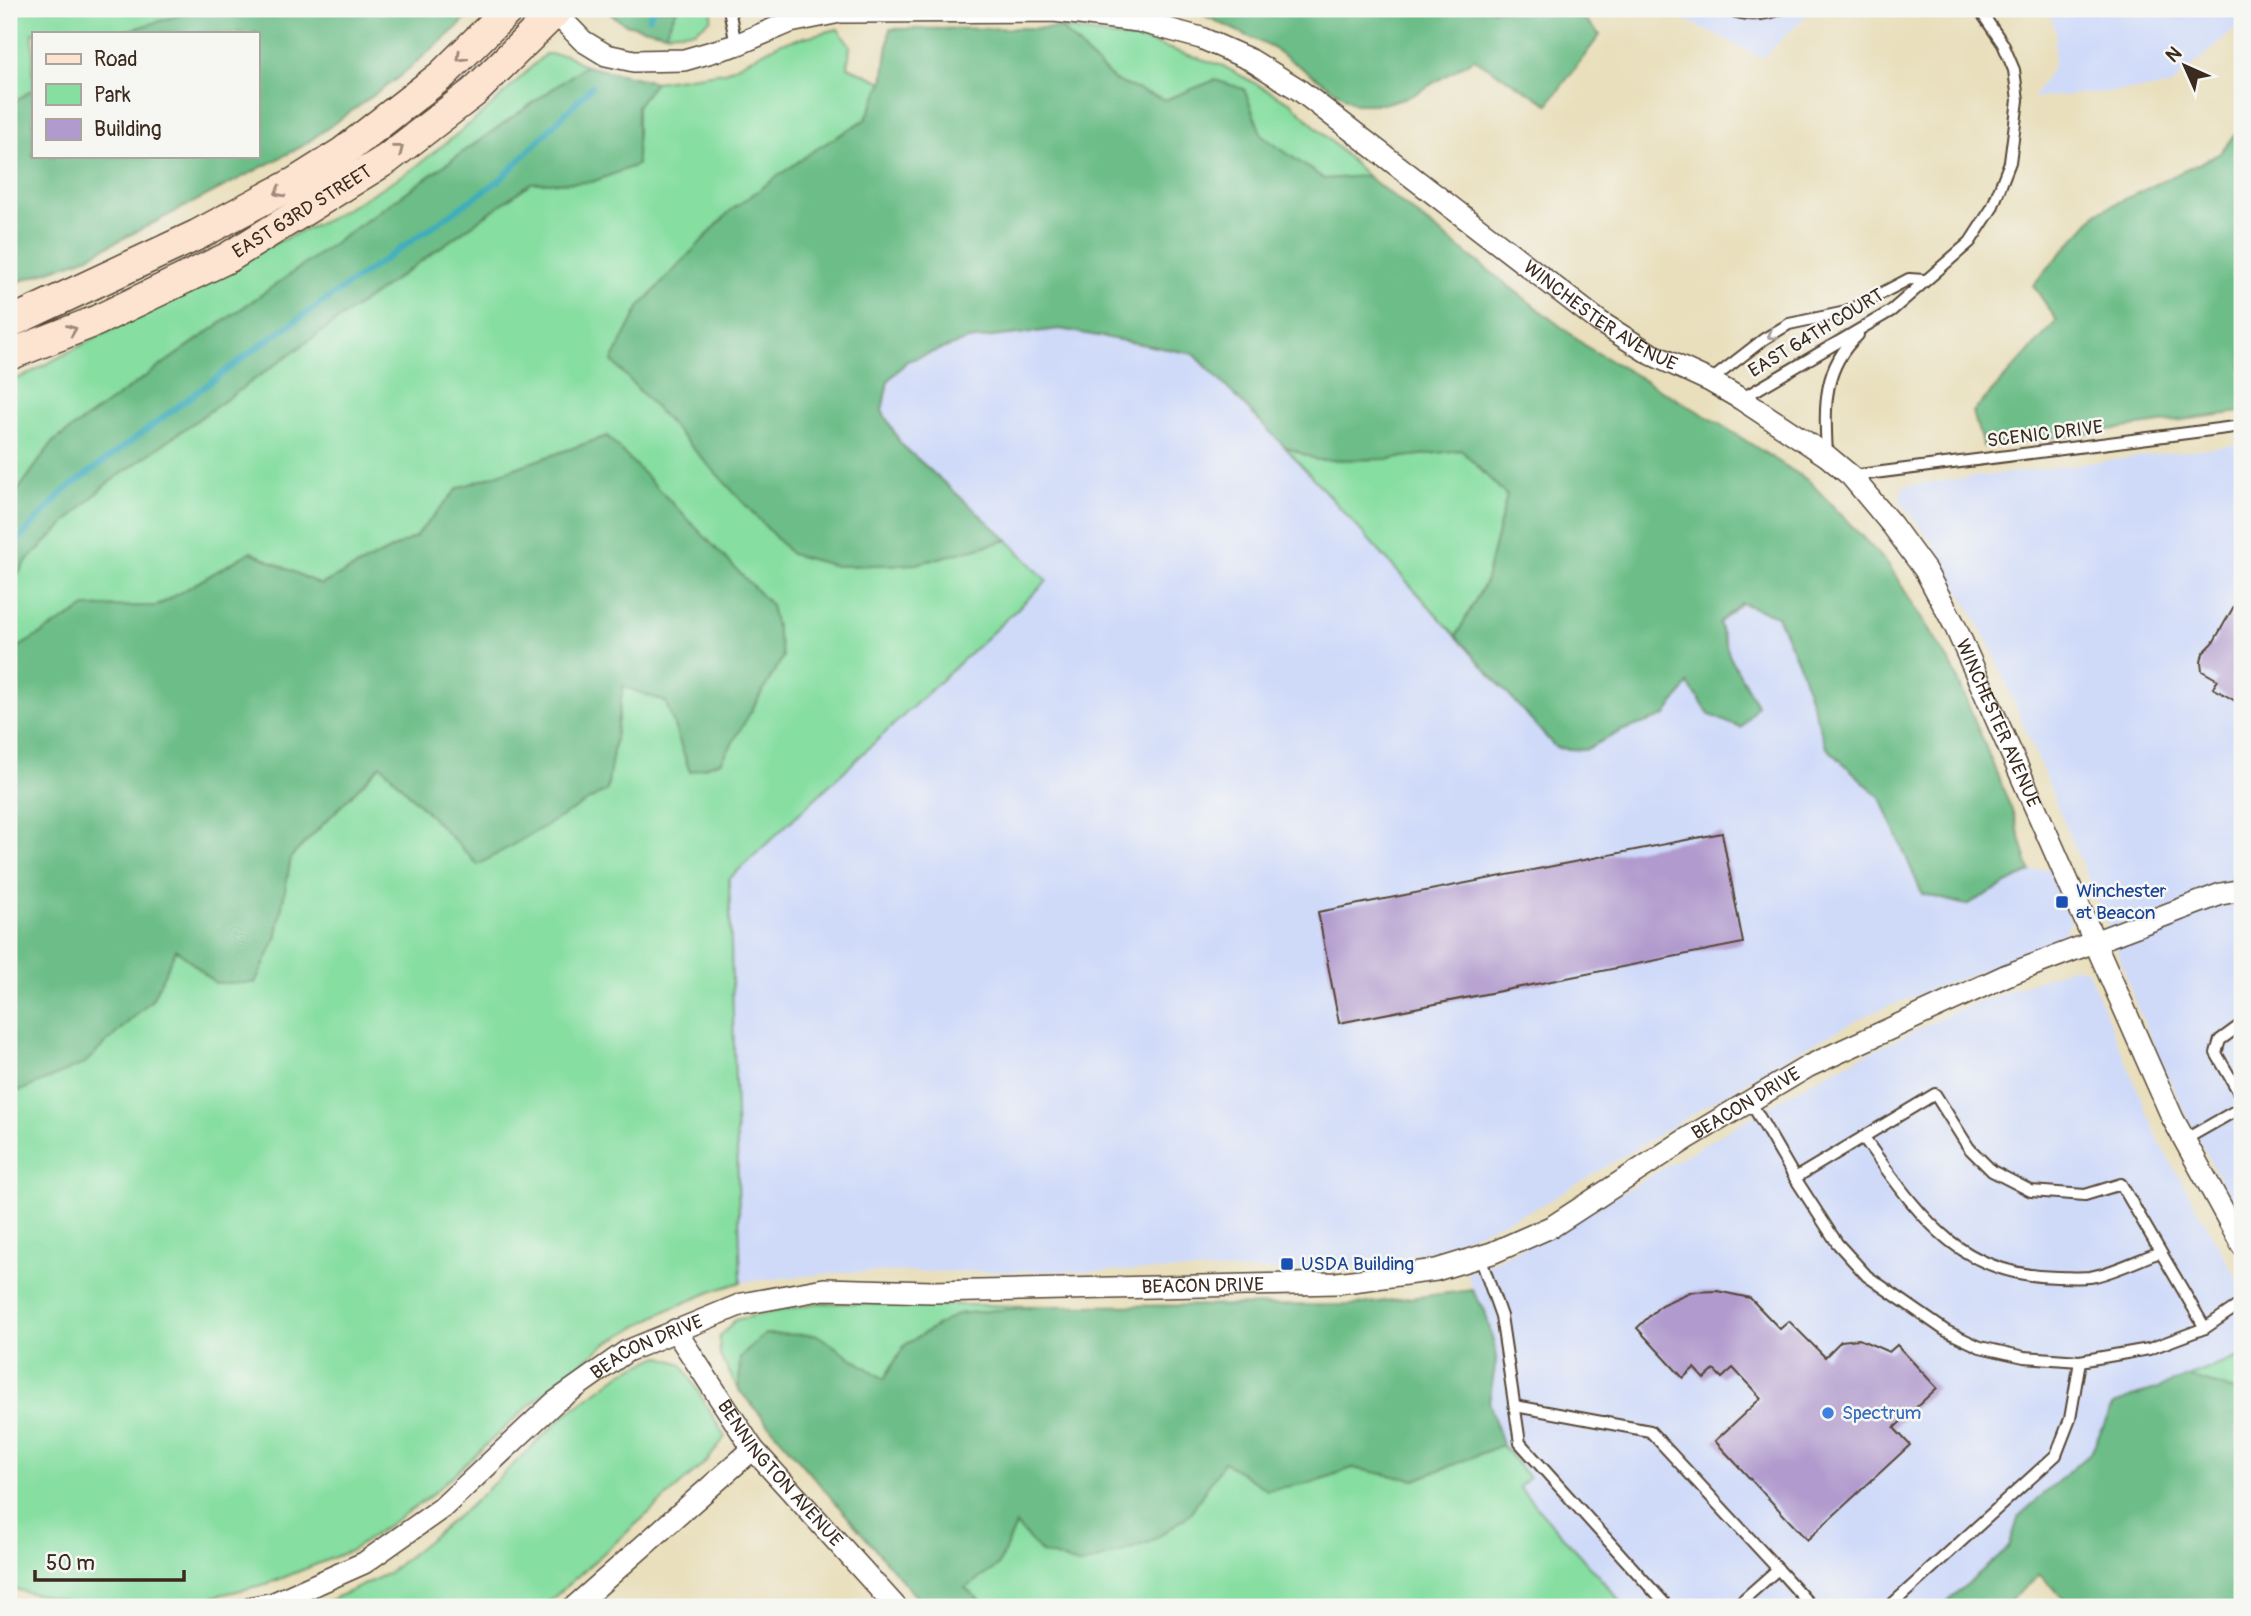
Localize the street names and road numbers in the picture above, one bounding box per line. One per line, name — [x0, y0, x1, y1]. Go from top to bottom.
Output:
street label: EAST 63RD STREET — [228, 159, 376, 264]
street label: WINCHESTER AVENUE — [1518, 255, 1681, 376]
street label: EAST 64TH COURT — [1744, 283, 1888, 383]
street label: SCENIC DRIVE — [1986, 415, 2104, 453]
street label: WINCHESTER AVENUE — [1950, 635, 2046, 811]
street label: BEACON DRIVE — [1687, 1062, 1805, 1145]
street label: BEACON DRIVE — [1141, 1273, 1264, 1299]
street label: BEACON DRIVE — [586, 1309, 706, 1385]
street label: BENNINGTON AVENUE — [712, 1395, 848, 1552]

